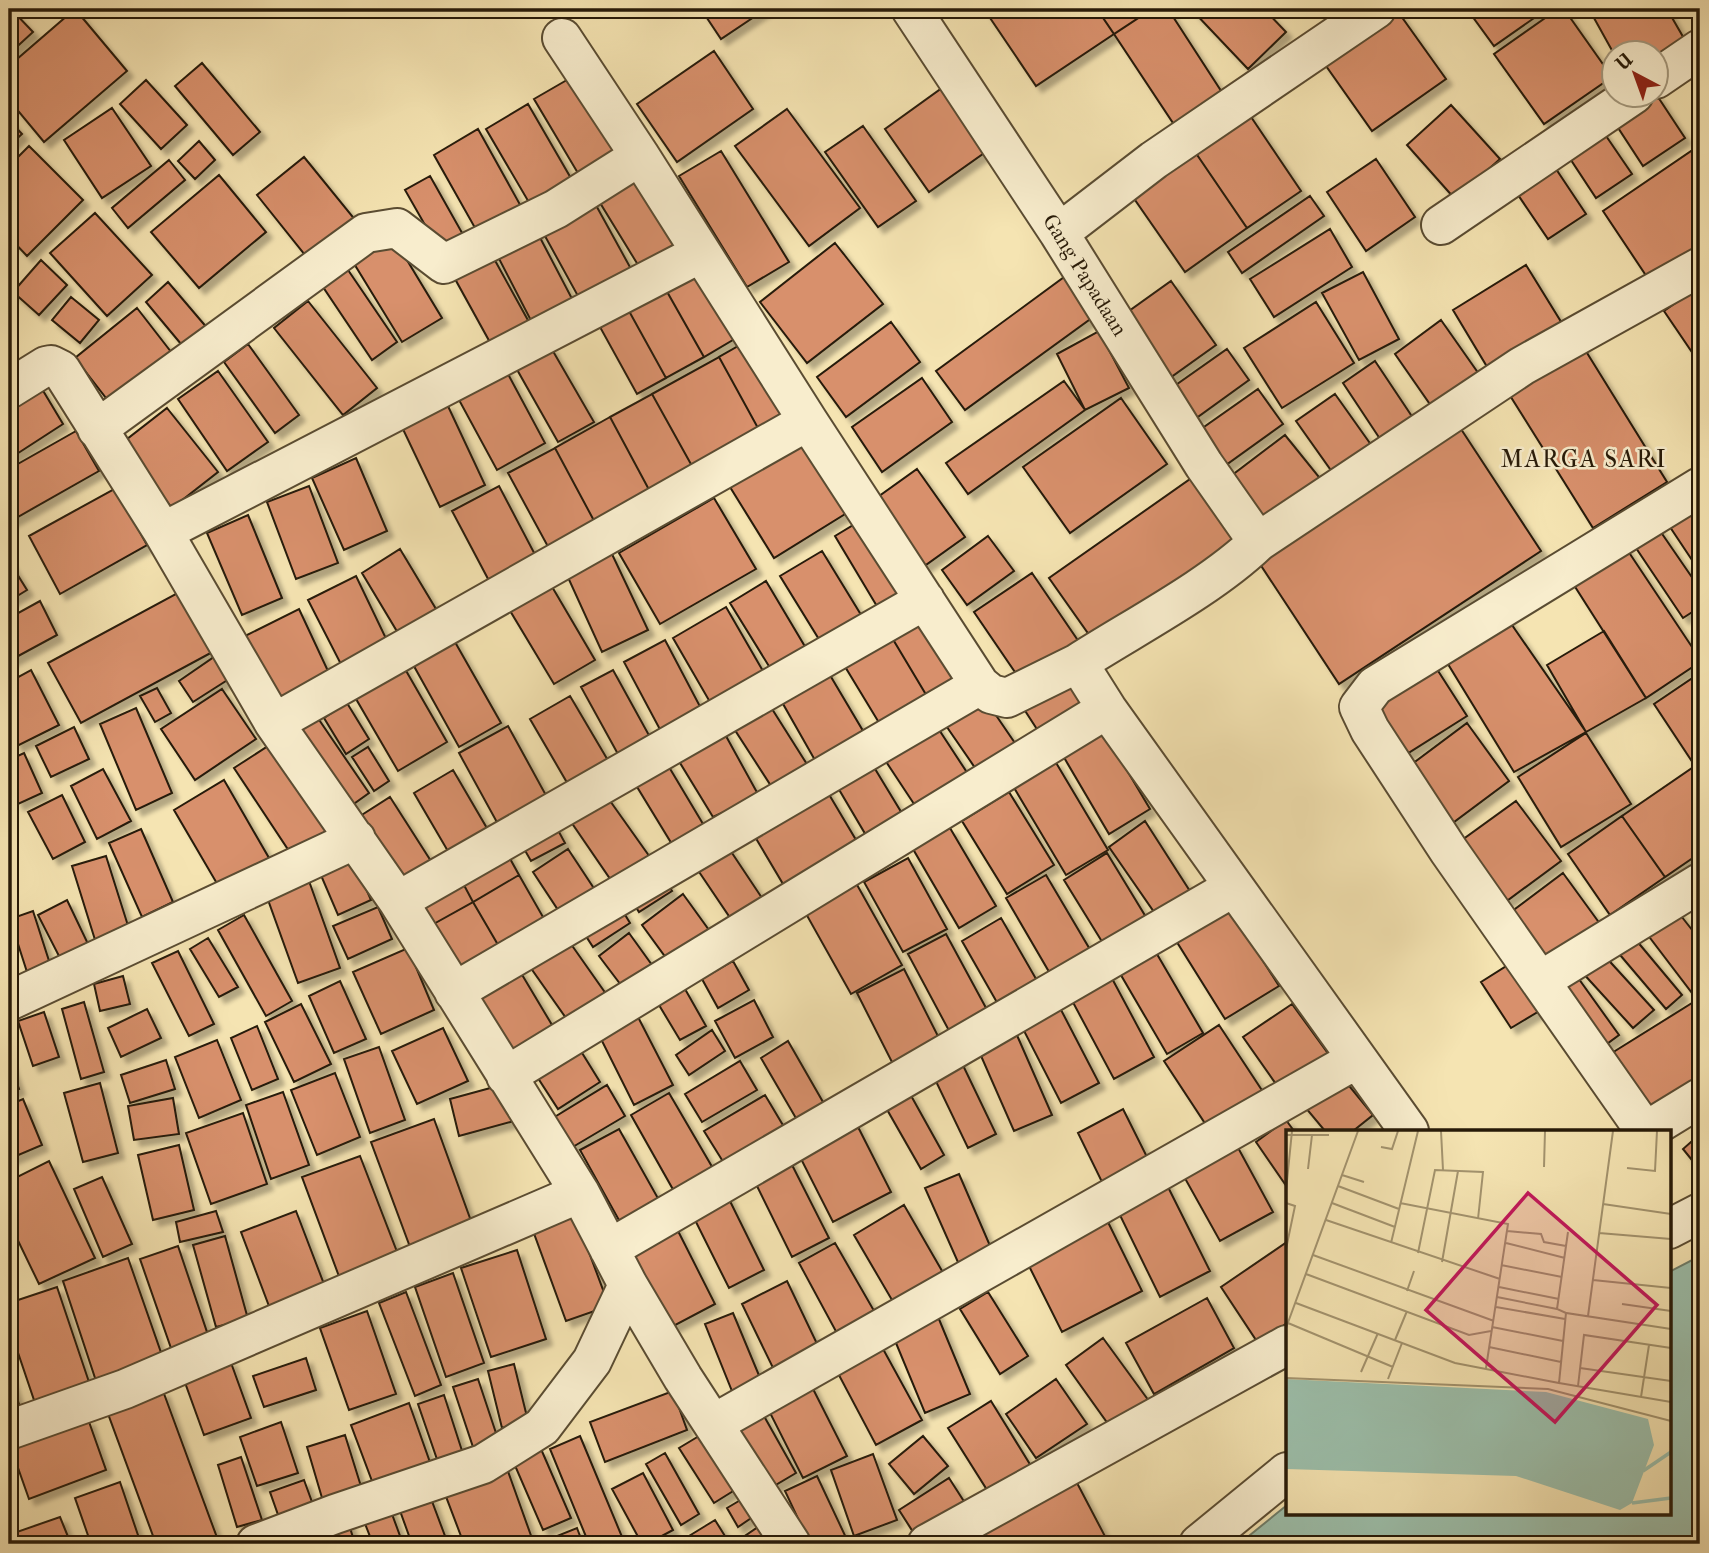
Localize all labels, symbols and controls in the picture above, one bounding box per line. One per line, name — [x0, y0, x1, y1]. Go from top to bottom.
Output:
north arrow — [1600, 38, 1670, 108]
text: U — [1611, 49, 1637, 76]
street label: Gang Papadaan — [1038, 210, 1132, 340]
district label: MARGA SARI — [1501, 445, 1667, 473]
inset map — [1286, 1130, 1670, 1514]

